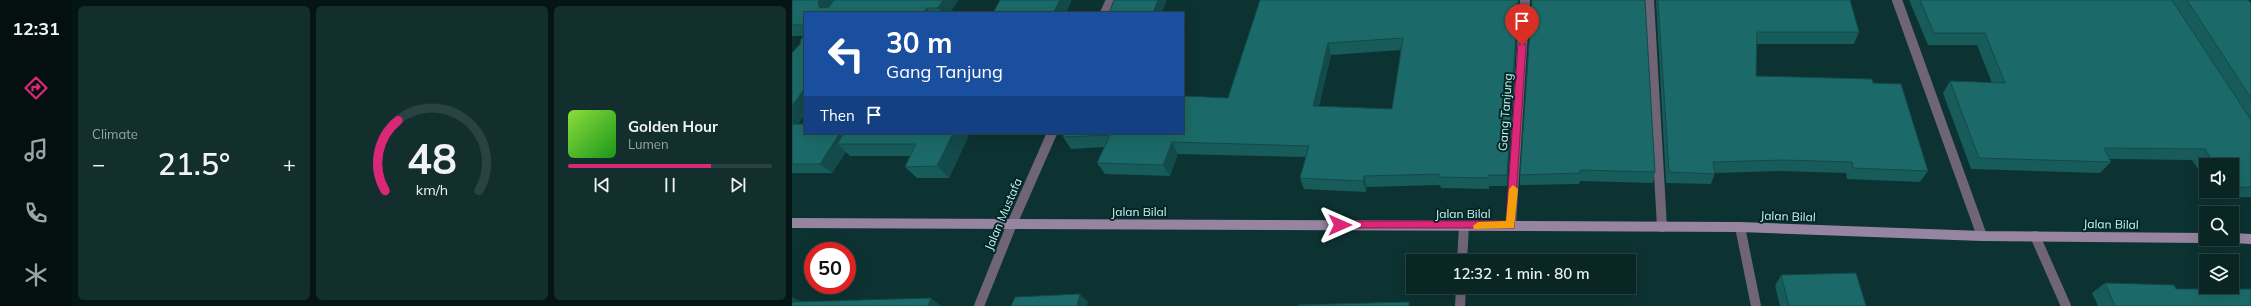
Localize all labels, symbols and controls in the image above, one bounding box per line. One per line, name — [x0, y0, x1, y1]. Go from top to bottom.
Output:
pin — [1505, 4, 1539, 45]
icon: arrive — [1511, 10, 1533, 32]
text: 12:31 — [12, 17, 60, 40]
text: 30 m — [886, 25, 952, 60]
icon: left — [820, 28, 872, 80]
text: Gang Tanjung — [886, 60, 1003, 83]
street label: Gang Tanjung — [1495, 73, 1515, 151]
icon: directions — [22, 74, 50, 102]
icon: arrive — [863, 104, 885, 126]
text: Then — [820, 106, 855, 125]
text: Golden Hour — [628, 117, 718, 136]
text: Climate — [92, 126, 138, 142]
text: 48 — [407, 132, 457, 184]
icon: music — [22, 136, 50, 164]
text: Lumen — [628, 136, 669, 152]
text: 21.5° — [158, 145, 230, 183]
text: − — [92, 150, 105, 178]
text: + — [283, 150, 296, 178]
map controls — [2199, 158, 2239, 294]
button: sound — [2199, 158, 2239, 198]
icon: previous — [591, 174, 613, 196]
icon: pause — [659, 174, 681, 196]
icon: next — [727, 174, 749, 196]
street label: Jalan Mustafa — [981, 176, 1025, 252]
text: km/h — [416, 181, 448, 199]
icon: phone — [22, 199, 50, 227]
street label: Jalan Bilal — [1111, 204, 1167, 219]
position arrow — [1319, 204, 1361, 246]
street label: Jalan Bilal — [1435, 206, 1491, 221]
button: search — [2199, 206, 2239, 246]
street label: Jalan Bilal — [1760, 208, 1816, 224]
street label: Jalan Bilal — [2083, 216, 2139, 232]
speed limit sign: 50 — [804, 242, 856, 294]
button: layers — [2199, 254, 2239, 294]
icon: climate — [22, 261, 50, 289]
text: 12:32 · 1 min · 80 m — [1452, 264, 1590, 283]

